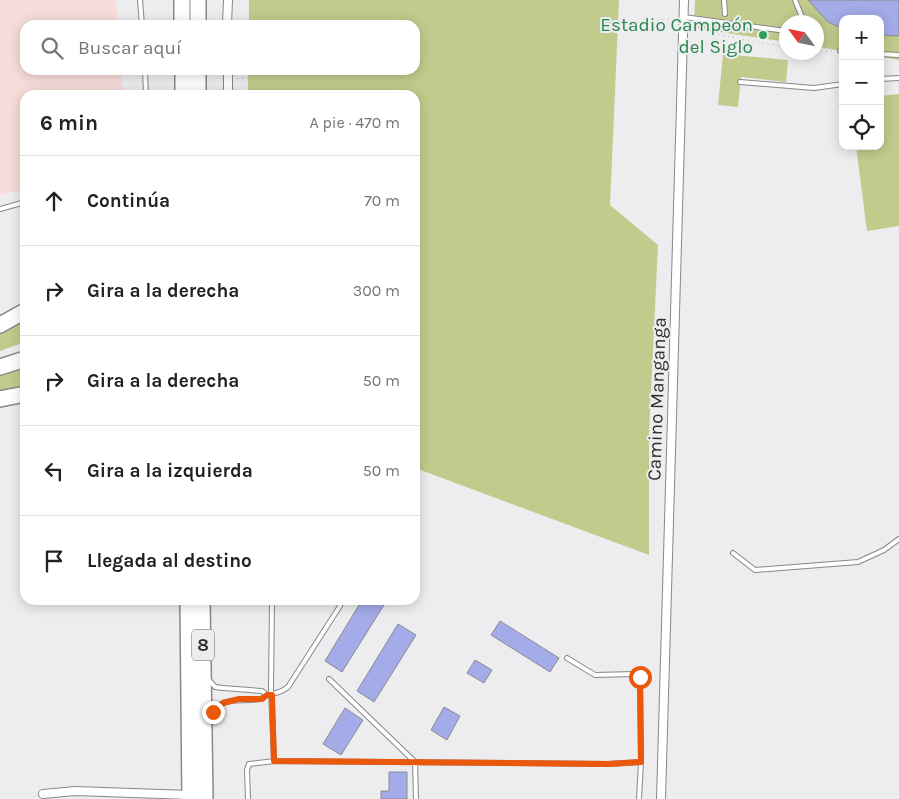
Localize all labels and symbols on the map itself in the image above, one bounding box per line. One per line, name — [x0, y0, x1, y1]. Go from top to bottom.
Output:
place label: Estadio Campeón del Siglo — [600, 14, 753, 58]
north arrow — [779, 15, 824, 60]
marker: Estadio Campeón del Siglo — [757, 29, 769, 41]
street label: Camino Manganga — [643, 317, 671, 481]
road number: 8 — [192, 630, 214, 660]
route start — [629, 666, 652, 689]
route end — [202, 701, 225, 724]

